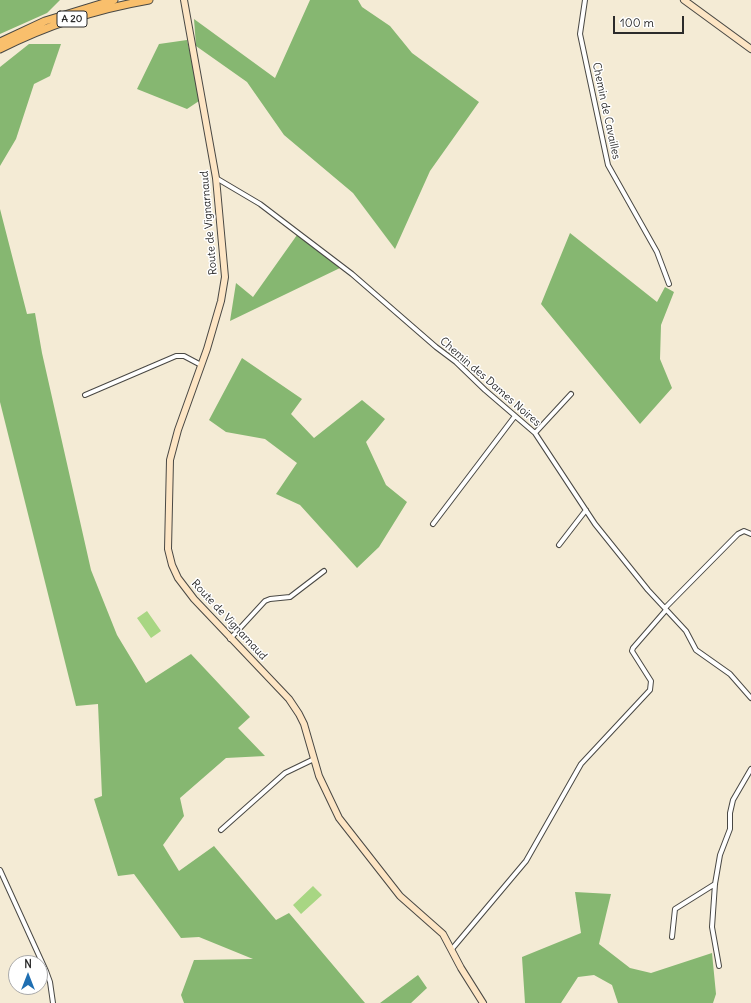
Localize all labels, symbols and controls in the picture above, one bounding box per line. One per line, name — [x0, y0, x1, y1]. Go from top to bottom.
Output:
scale bar — [615, 8, 686, 34]
road number: A 20 — [57, 11, 87, 27]
text: 100 m — [620, 15, 654, 30]
street label: Chemin de Cavailles — [589, 61, 623, 161]
street label: Route de Vignarnaud — [198, 170, 220, 276]
street label: Chemin des Dames Noires — [437, 335, 543, 429]
street label: Route de Vignarnaud — [188, 577, 270, 663]
north arrow — [8, 955, 48, 995]
text: N — [24, 957, 32, 971]

